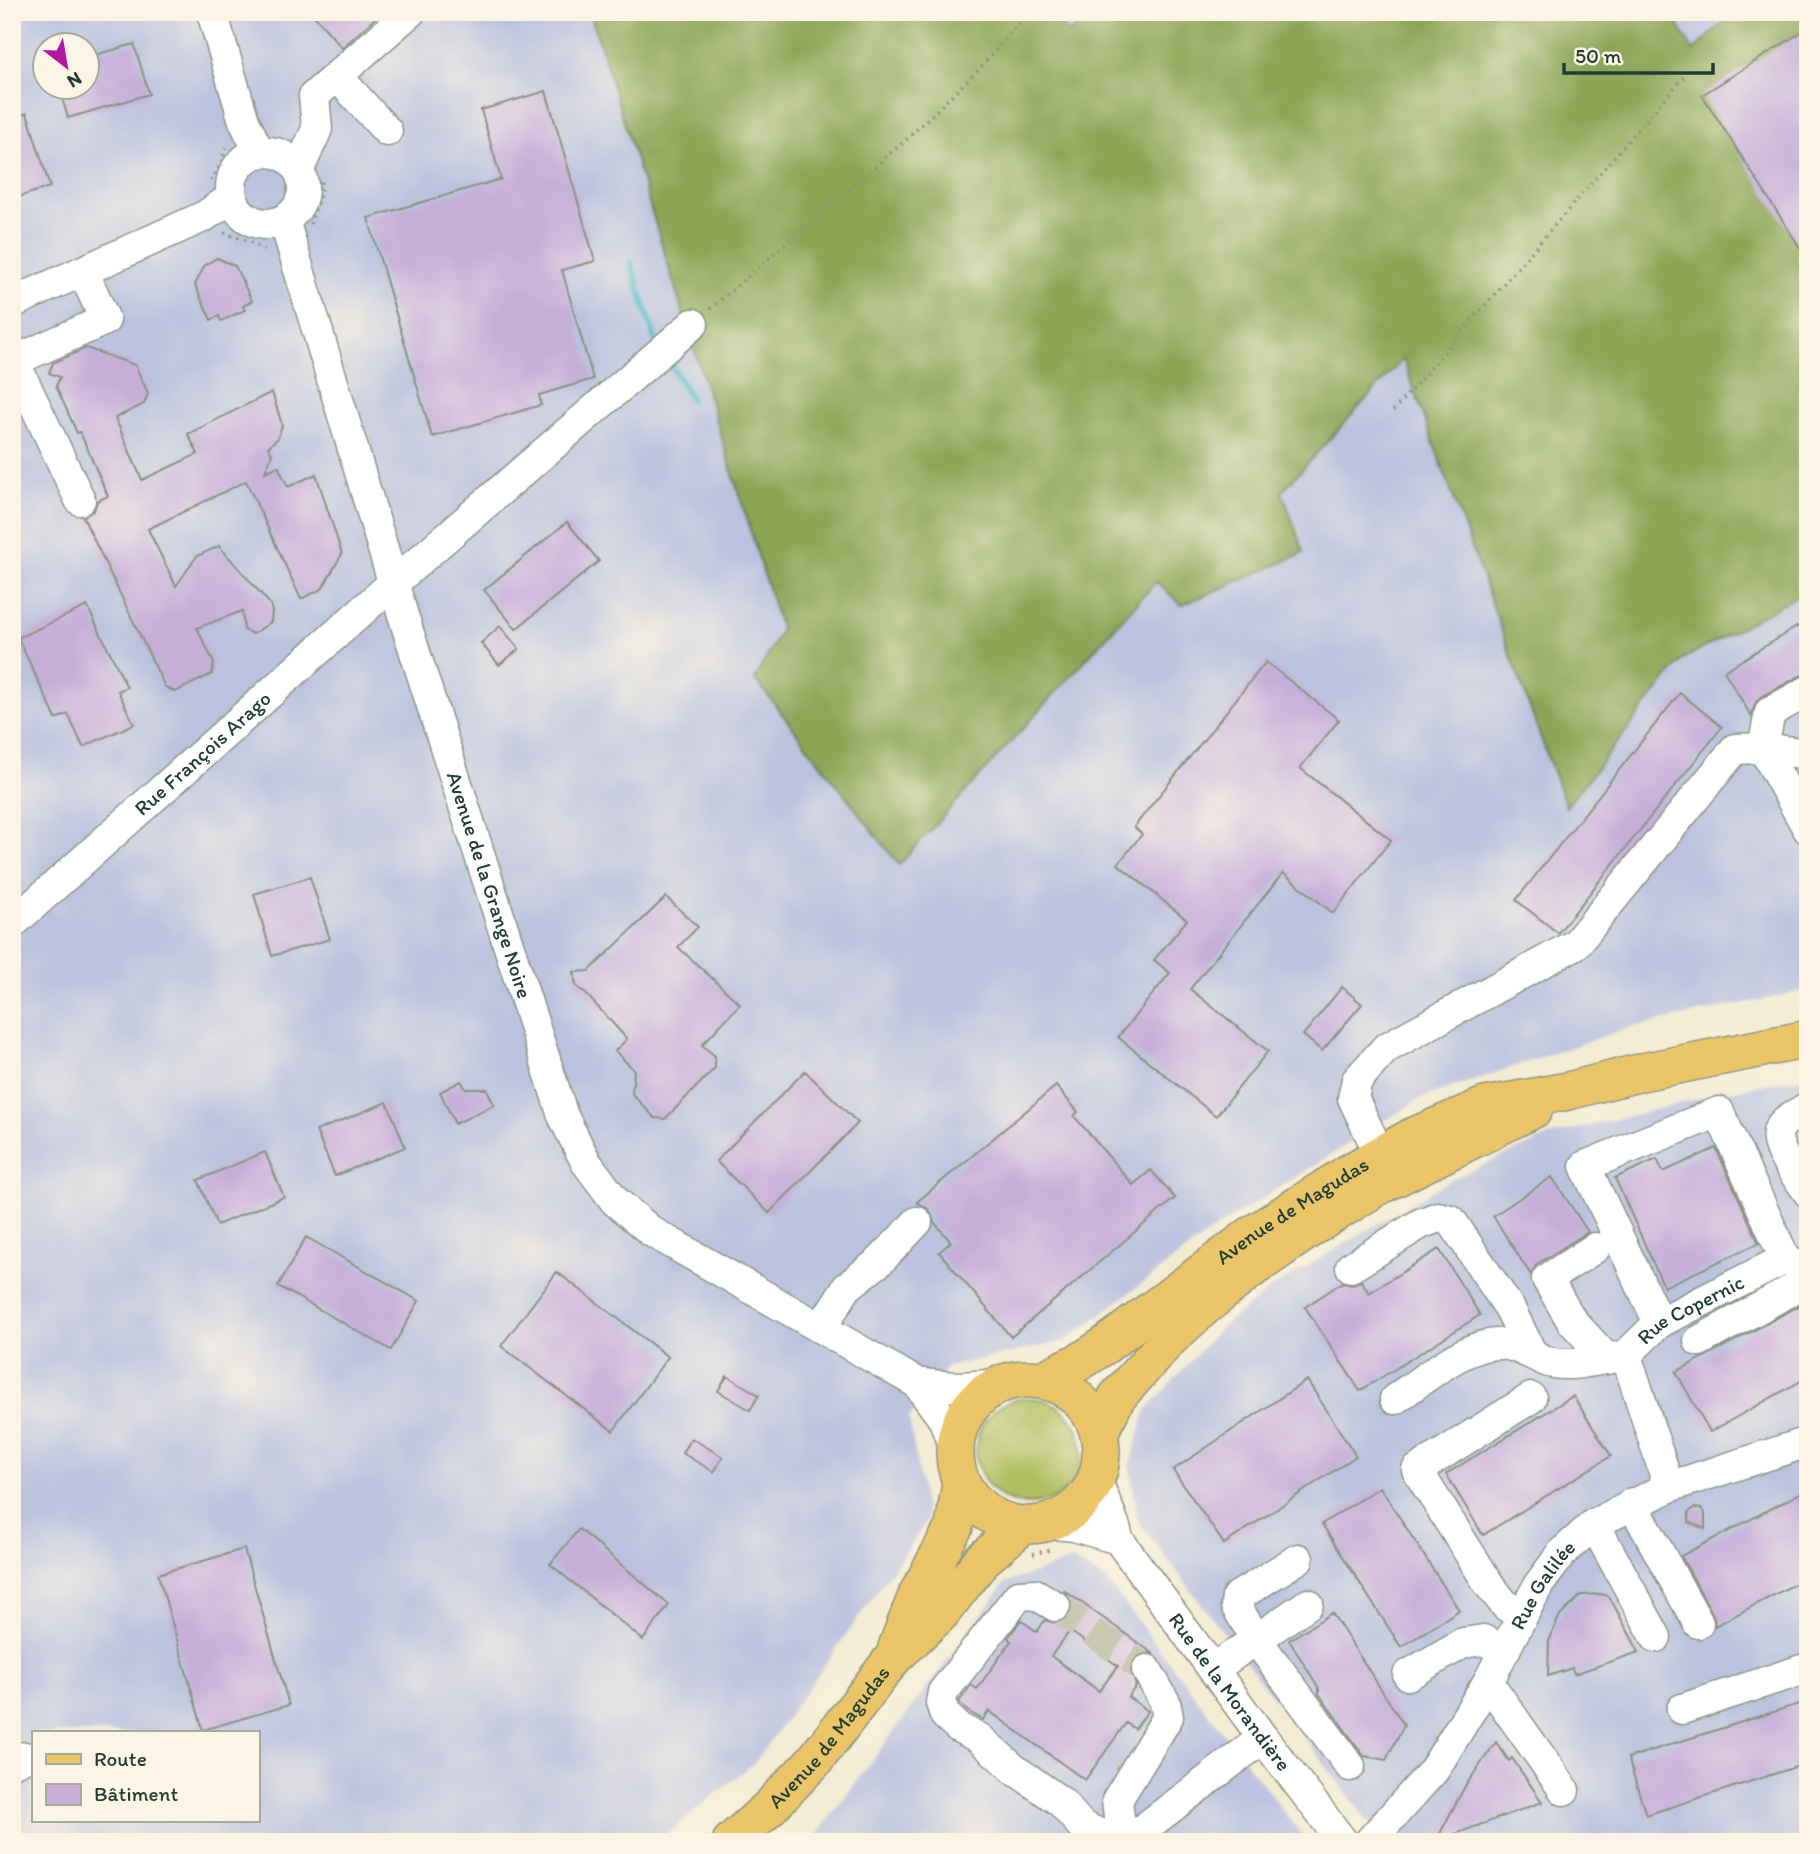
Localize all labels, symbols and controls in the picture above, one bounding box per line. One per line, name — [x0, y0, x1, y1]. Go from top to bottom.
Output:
north arrow — [32, 32, 102, 102]
scale bar — [1564, 32, 1713, 76]
text: 50 m — [1575, 43, 1622, 68]
text: N — [63, 67, 86, 93]
street label: Rue François Arago — [129, 685, 276, 821]
street label: Avenue de la Grange Noire — [442, 768, 538, 1001]
street label: Avenue de Magudas — [1211, 1151, 1373, 1269]
street label: Rue Copernic — [1632, 1269, 1748, 1349]
street label: Rue Galilée — [1505, 1534, 1580, 1634]
street label: Rue de la Morandière — [1164, 1607, 1297, 1776]
street label: Avenue de Magudas — [763, 1660, 895, 1813]
legend — [32, 1731, 259, 1822]
text: Route — [94, 1746, 147, 1771]
text: Bâtiment — [94, 1781, 178, 1806]

